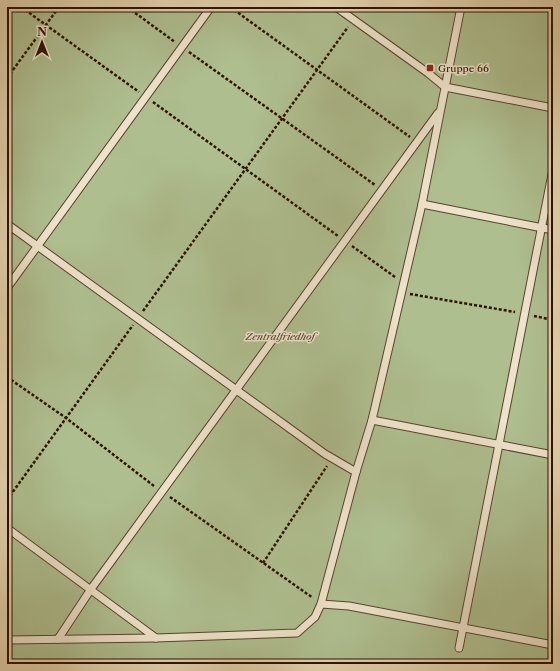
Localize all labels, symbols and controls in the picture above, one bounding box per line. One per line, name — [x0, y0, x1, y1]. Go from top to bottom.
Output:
north arrow — [22, 22, 62, 62]
text: N — [37, 25, 47, 39]
place label: Gruppe 66 — [438, 62, 489, 75]
marker: Gruppe 66 — [425, 63, 435, 73]
park label: Zentralfriedhof — [244, 330, 319, 343]

